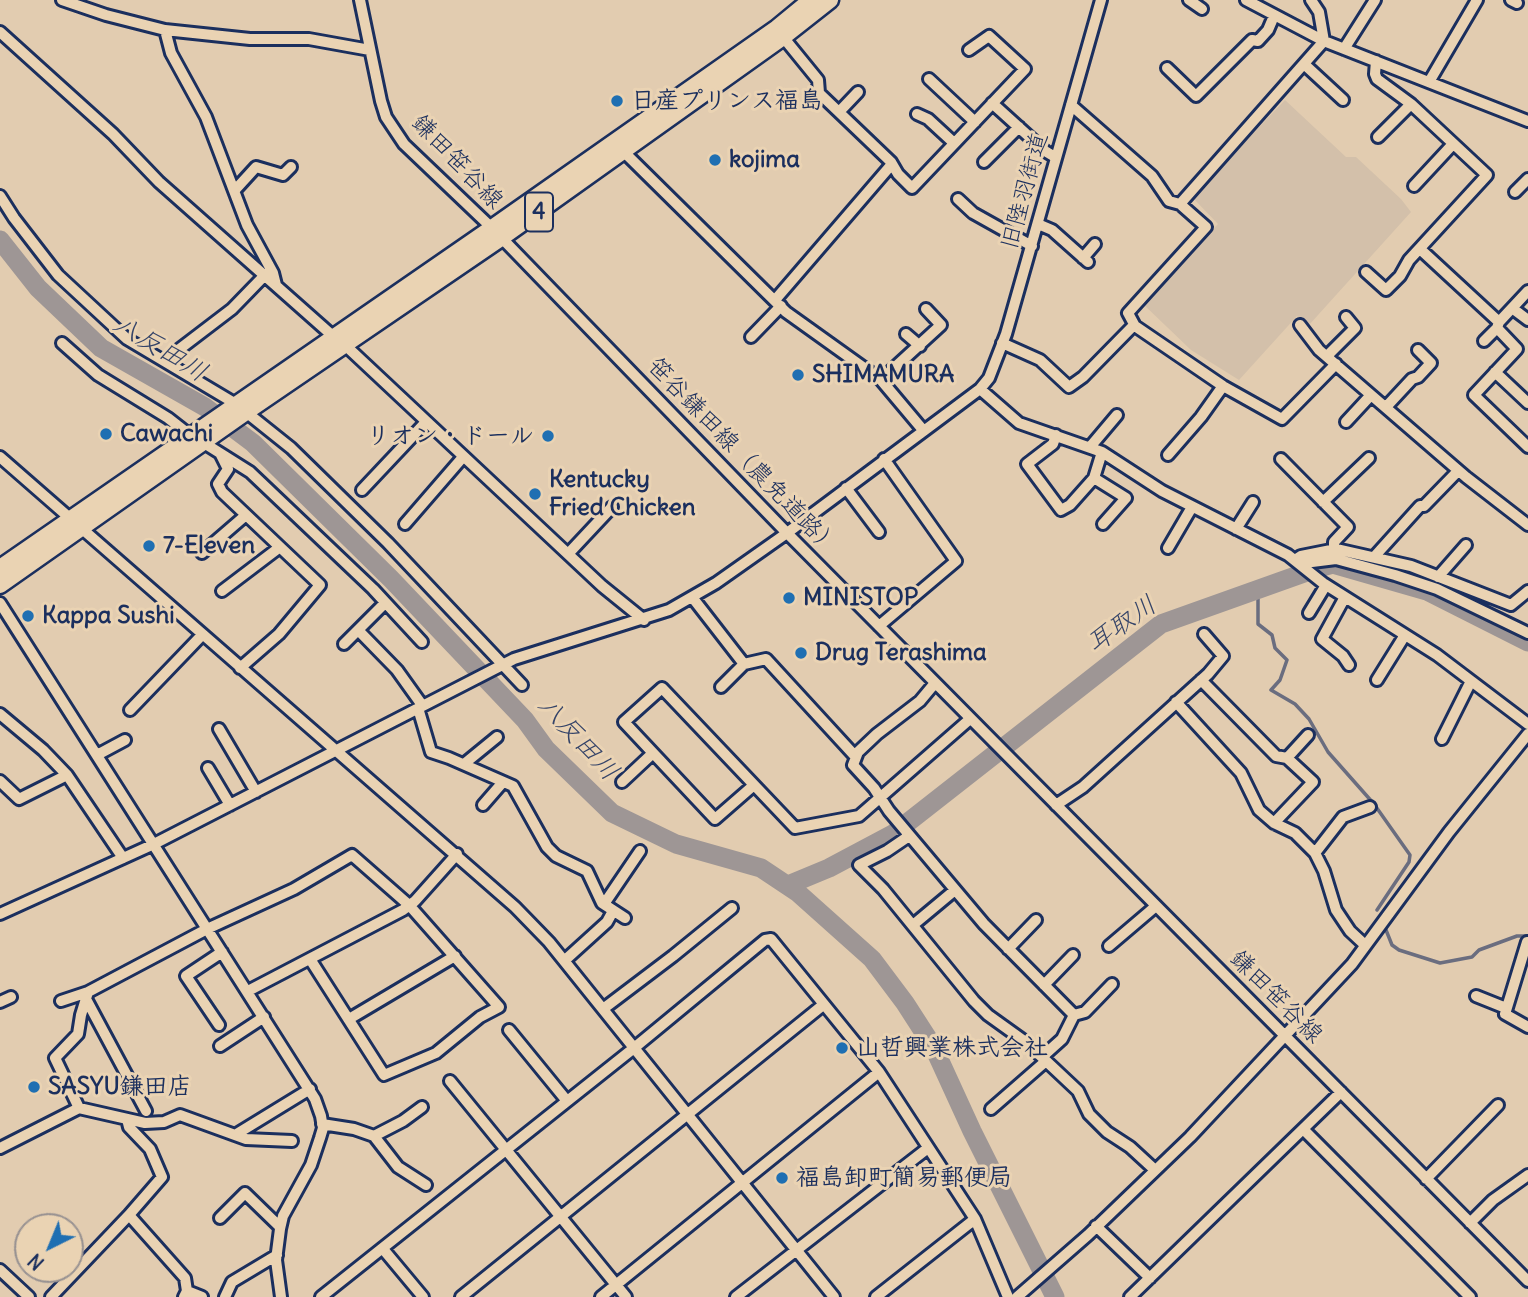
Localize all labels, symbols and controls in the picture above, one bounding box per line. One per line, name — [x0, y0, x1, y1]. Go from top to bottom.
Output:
place label: 日産プリンス福島 — [631, 87, 823, 115]
marker: 日産プリンス福島 — [609, 93, 625, 109]
street label: 鎌田笹谷線 — [405, 109, 509, 215]
street label: 旧陸羽街道 — [996, 129, 1054, 253]
place label: kojima — [729, 146, 800, 174]
marker: kojima — [707, 152, 723, 168]
road number: 4 — [525, 192, 553, 232]
water label: 八反田川 — [107, 309, 213, 389]
street label: 笹谷鎌田線（農免道路） — [641, 352, 845, 562]
place label: SHIMAMURA — [812, 361, 954, 389]
marker: SHIMAMURA — [790, 367, 806, 383]
place label: Cawachi — [120, 420, 213, 448]
place label: リオン・ドール — [366, 422, 534, 450]
marker: Cawachi — [98, 426, 114, 442]
marker: リオン・ドール — [540, 428, 556, 444]
place label: Kentucky Fried Chicken — [549, 466, 696, 522]
marker: Kentucky Fried Chicken — [527, 486, 543, 502]
place label: 7-Eleven — [163, 532, 255, 560]
marker: 7-Eleven — [141, 538, 157, 554]
place label: MINISTOP — [803, 584, 918, 612]
marker: MINISTOP — [781, 590, 797, 606]
water label: 耳取川 — [1081, 590, 1163, 660]
place label: Kappa Sushi — [42, 602, 175, 630]
marker: Kappa Sushi — [20, 608, 36, 624]
place label: Drug Terashima — [815, 639, 987, 667]
marker: Drug Terashima — [793, 645, 809, 661]
water label: 八反田川 — [531, 690, 625, 788]
street label: 鎌田笹谷線 — [1223, 944, 1329, 1050]
place label: 山哲興業株式会社 — [856, 1034, 1048, 1062]
marker: 山哲興業株式会社 — [834, 1040, 850, 1056]
place label: SASYU鎌田店 — [48, 1073, 192, 1101]
marker: SASYU鎌田店 — [26, 1079, 42, 1095]
place label: 福島卸町簡易郵便局 — [796, 1164, 1012, 1192]
marker: 福島卸町簡易郵便局 — [774, 1170, 790, 1186]
north arrow — [14, 1213, 84, 1283]
text: N — [23, 1249, 49, 1275]

